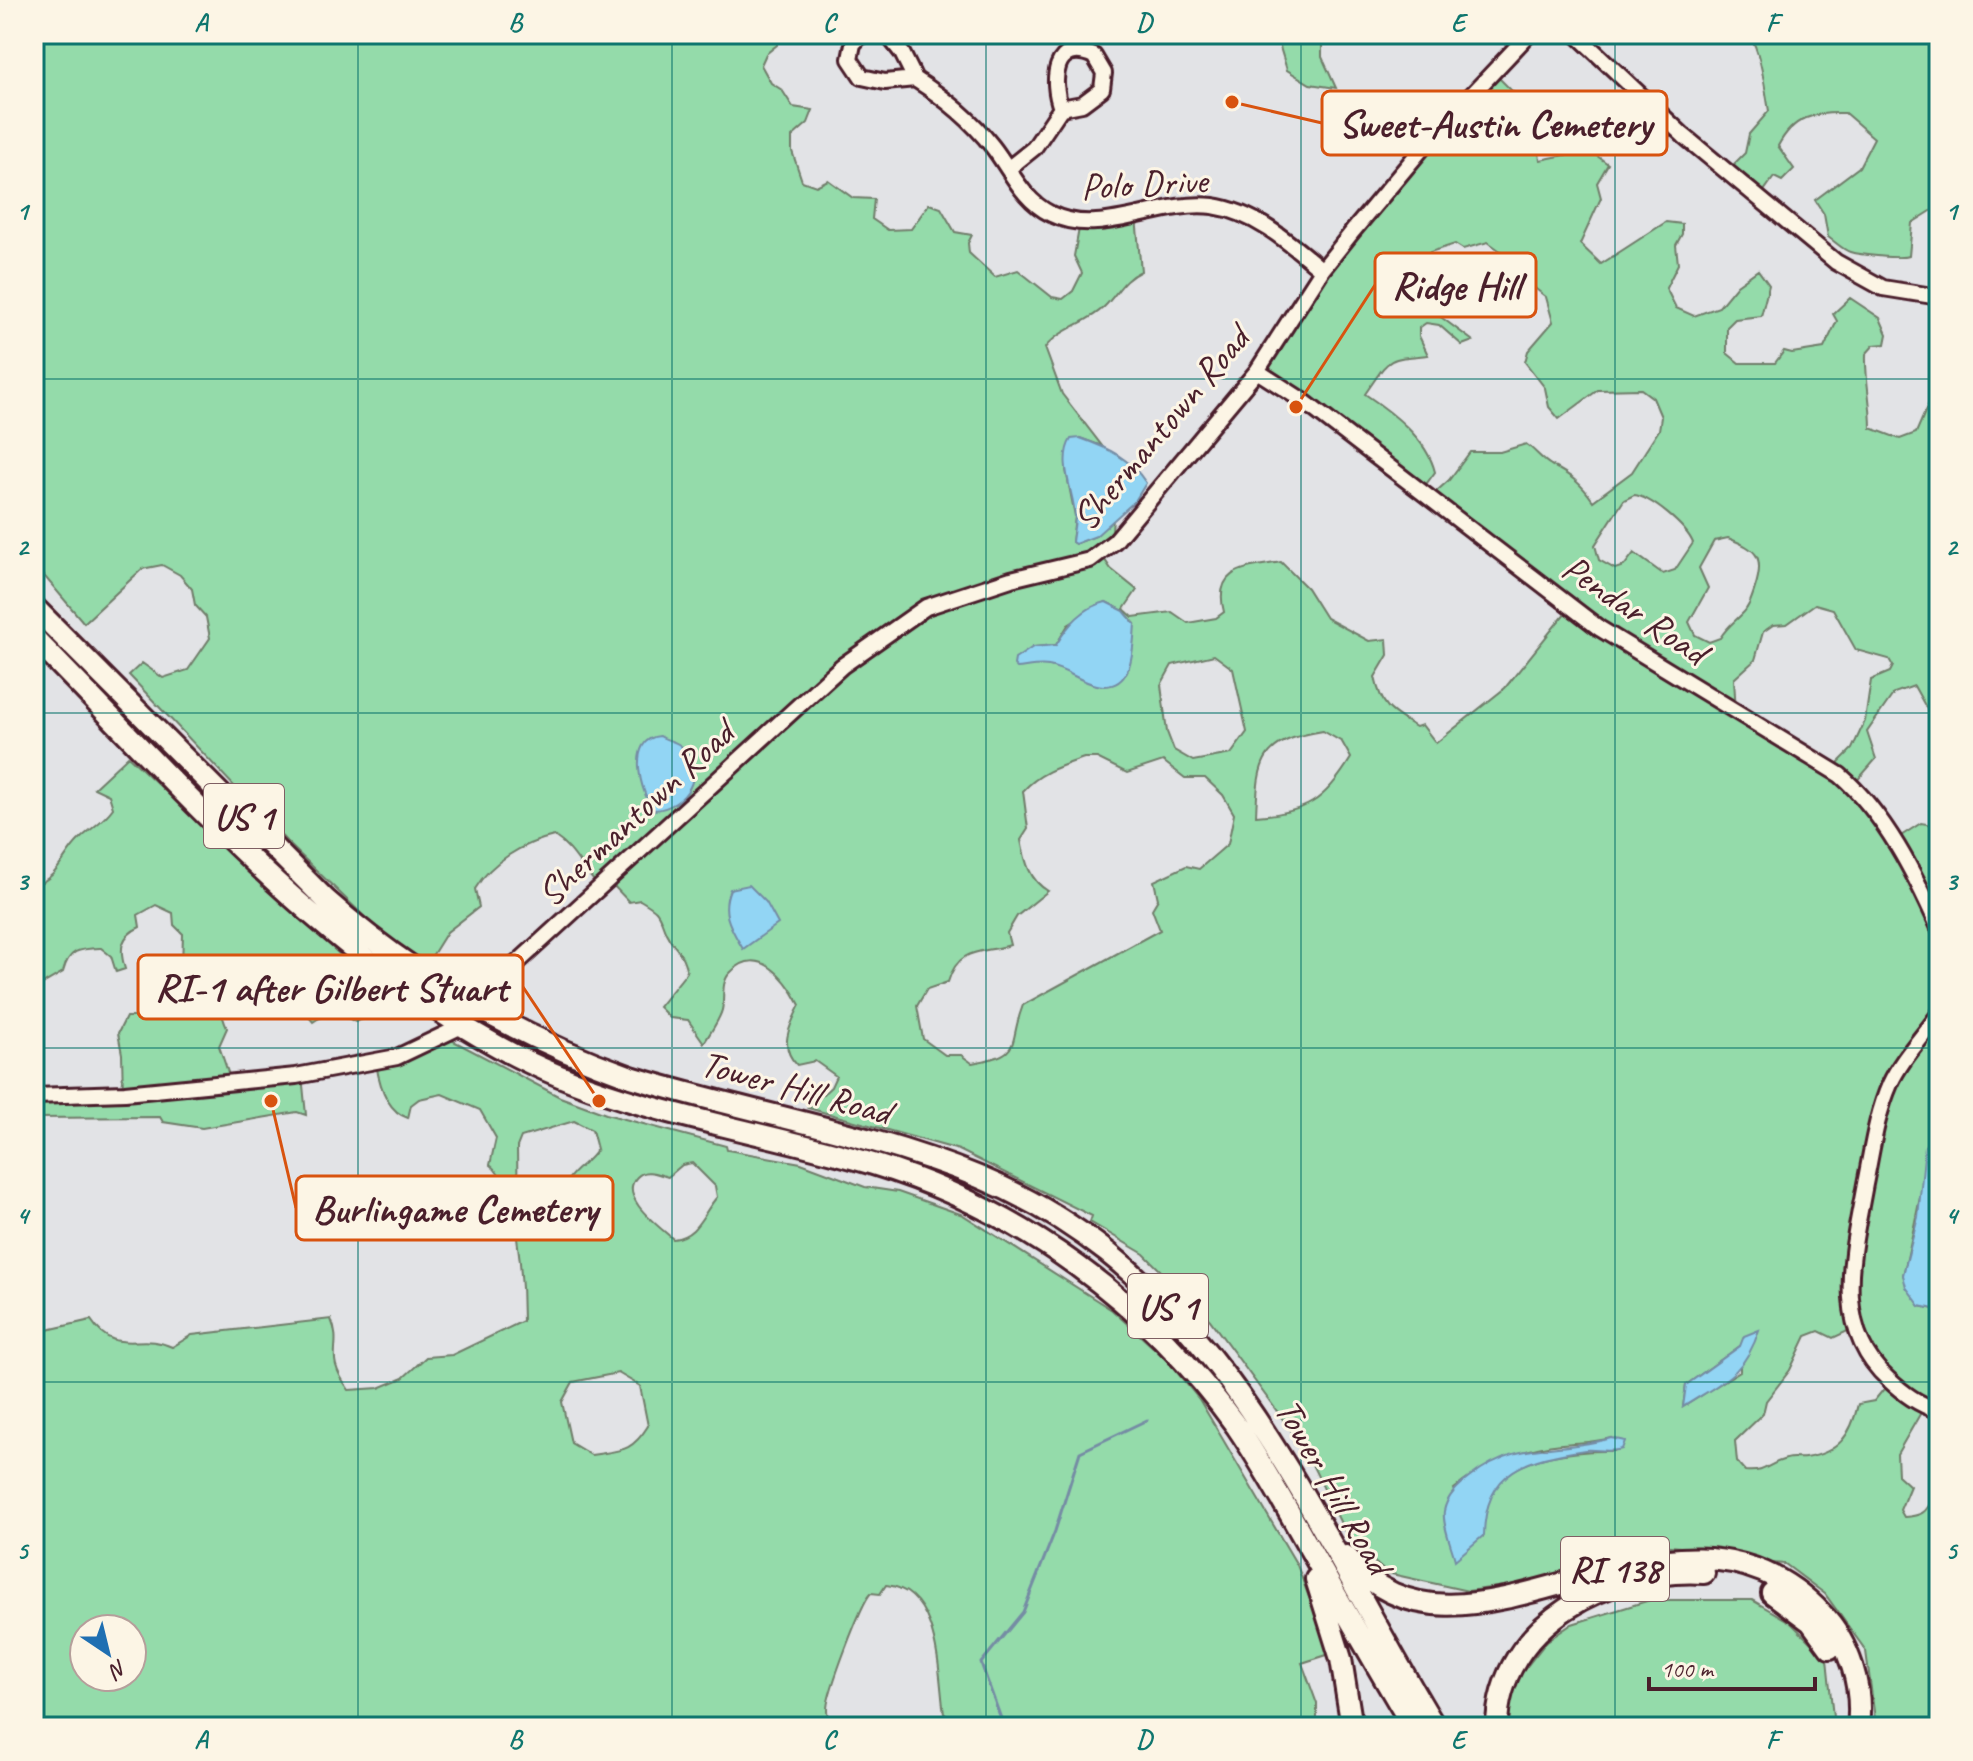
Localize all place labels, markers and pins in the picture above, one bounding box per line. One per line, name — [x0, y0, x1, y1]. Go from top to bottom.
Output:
callout: Sweet-Austin Cemetery — [1322, 91, 1667, 155]
callout: Ridge Hill — [1375, 253, 1536, 317]
callout: RI-1 after Gilbert Stuart — [138, 955, 523, 1019]
callout: Burlingame Cemetery — [296, 1176, 613, 1240]

